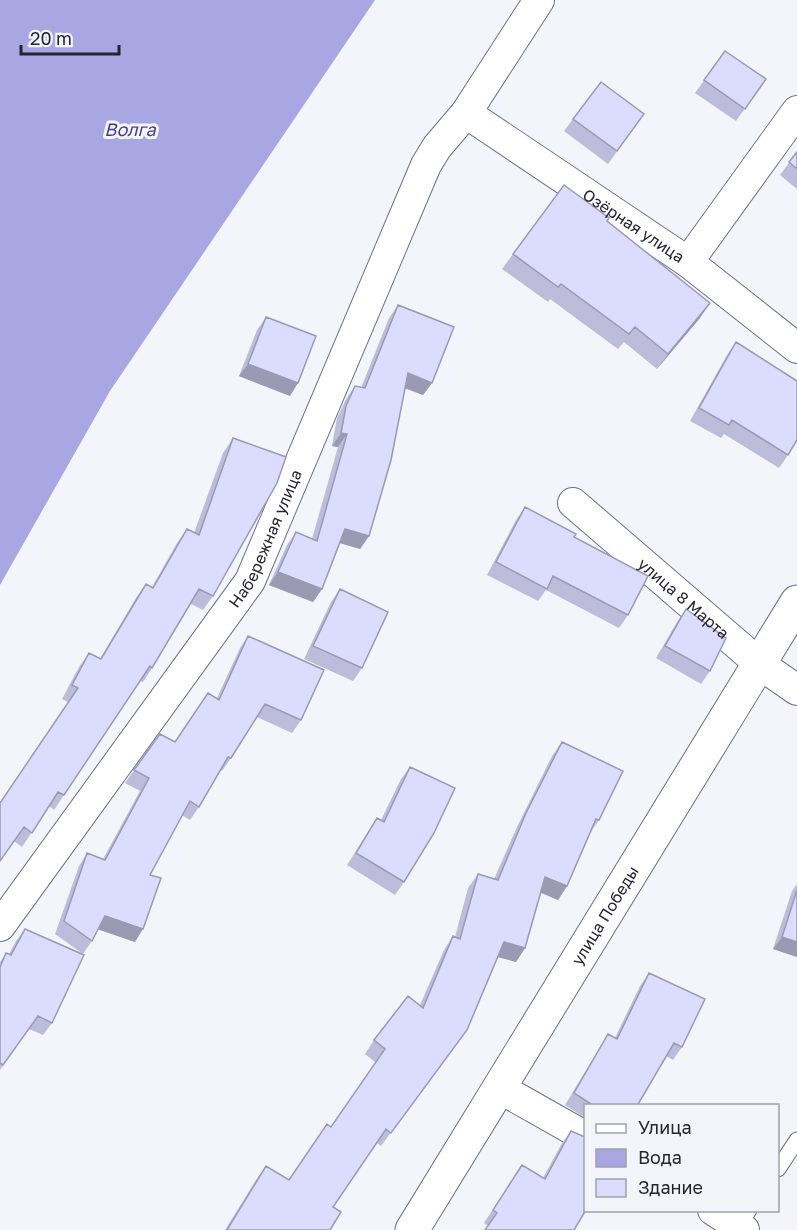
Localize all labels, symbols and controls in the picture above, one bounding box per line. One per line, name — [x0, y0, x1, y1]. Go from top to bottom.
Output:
scale bar — [21, 18, 118, 56]
text: 20 m — [30, 27, 72, 49]
water label: Волга — [104, 118, 156, 140]
street label: Озёрная улица — [579, 184, 688, 267]
street label: Набережная улица — [224, 466, 306, 611]
street label: улица 8 Марта — [634, 554, 733, 643]
street label: улица Победы — [567, 862, 643, 969]
legend — [584, 1104, 779, 1212]
text: Улица — [638, 1116, 692, 1138]
text: Вода — [638, 1146, 682, 1168]
text: Здание — [638, 1176, 703, 1198]

